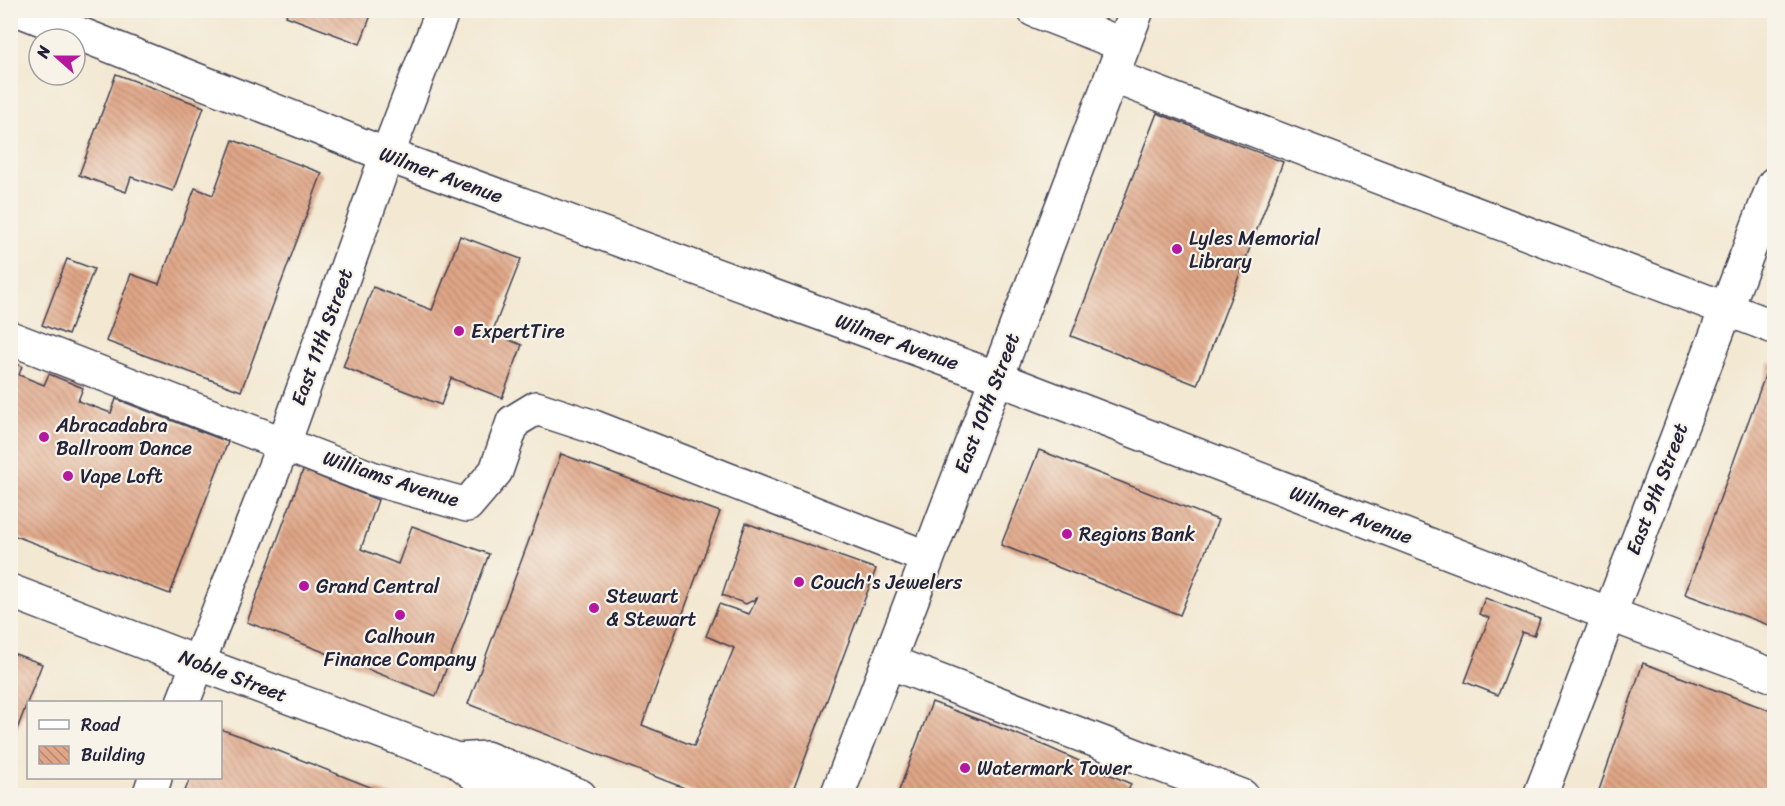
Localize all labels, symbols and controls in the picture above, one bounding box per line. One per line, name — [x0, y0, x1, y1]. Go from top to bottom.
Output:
north arrow — [27, 27, 87, 87]
text: N — [28, 41, 59, 63]
street label: Wilmer Avenue — [374, 136, 508, 214]
place label: Lyles Memorial Library — [1189, 221, 1320, 279]
marker: Lyles Memorial Library — [1170, 242, 1184, 256]
street label: East 11th Street — [281, 263, 363, 411]
street label: Wilmer Avenue — [830, 303, 964, 381]
place label: ExpertTire — [471, 314, 565, 349]
marker: ExpertTire — [452, 324, 466, 338]
street label: East 10th Street — [944, 327, 1030, 478]
place label: Abracadabra Ballroom Dance — [55, 408, 192, 466]
street label: East 9th Street — [1616, 418, 1698, 560]
marker: Abracadabra Ballroom Dance — [37, 430, 51, 444]
street label: Williams Avenue — [318, 440, 464, 518]
place label: Vape Loft — [80, 459, 163, 494]
marker: Vape Loft — [61, 469, 75, 483]
street label: Wilmer Avenue — [1284, 475, 1418, 555]
place label: Regions Bank — [1079, 517, 1196, 552]
marker: Regions Bank — [1060, 527, 1074, 541]
place label: Couch's Jewelers — [811, 565, 963, 600]
place label: Grand Central — [316, 569, 441, 604]
marker: Couch's Jewelers — [792, 575, 806, 589]
marker: Grand Central — [297, 579, 311, 593]
place label: Stewart & Stewart — [606, 579, 697, 637]
marker: Stewart & Stewart — [587, 601, 601, 615]
marker: Calhoun Finance Company — [393, 608, 407, 622]
place label: Calhoun Finance Company — [324, 619, 477, 677]
street label: Noble Street — [174, 639, 293, 713]
legend — [27, 701, 222, 779]
text: Road — [81, 709, 121, 741]
text: Building — [81, 739, 145, 771]
place label: Watermark Tower — [977, 751, 1133, 786]
marker: Watermark Tower — [958, 761, 972, 775]

